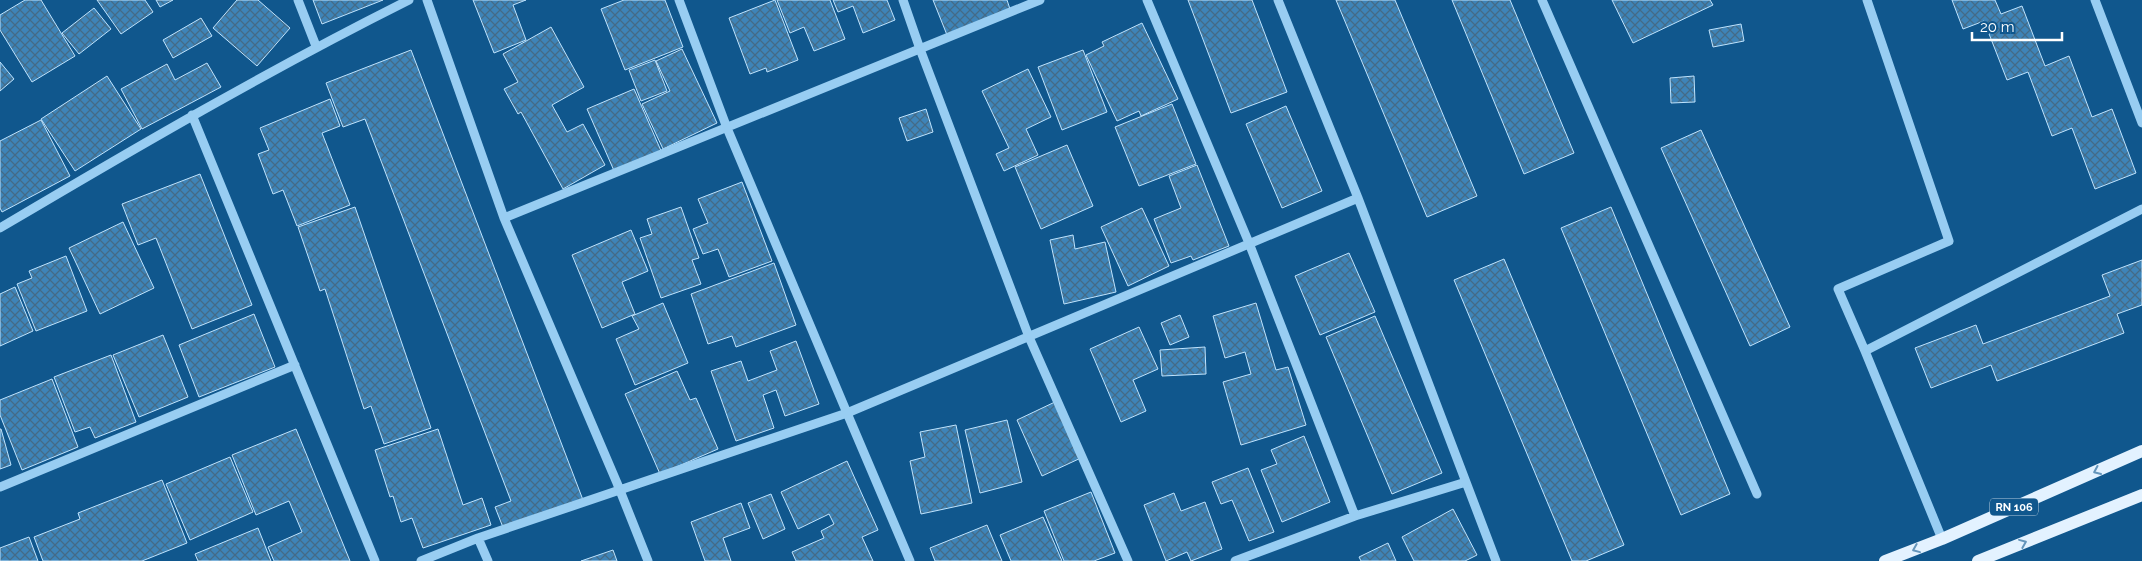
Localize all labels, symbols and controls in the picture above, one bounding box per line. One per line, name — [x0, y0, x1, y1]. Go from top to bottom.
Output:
scale bar — [1972, 10, 2062, 42]
text: 20 m — [1980, 18, 2015, 36]
one-way arrow — [2093, 464, 2102, 475]
road number: RN 106 — [1990, 498, 2038, 516]
one-way arrow — [2019, 538, 2027, 548]
one-way arrow — [1912, 543, 1921, 553]

